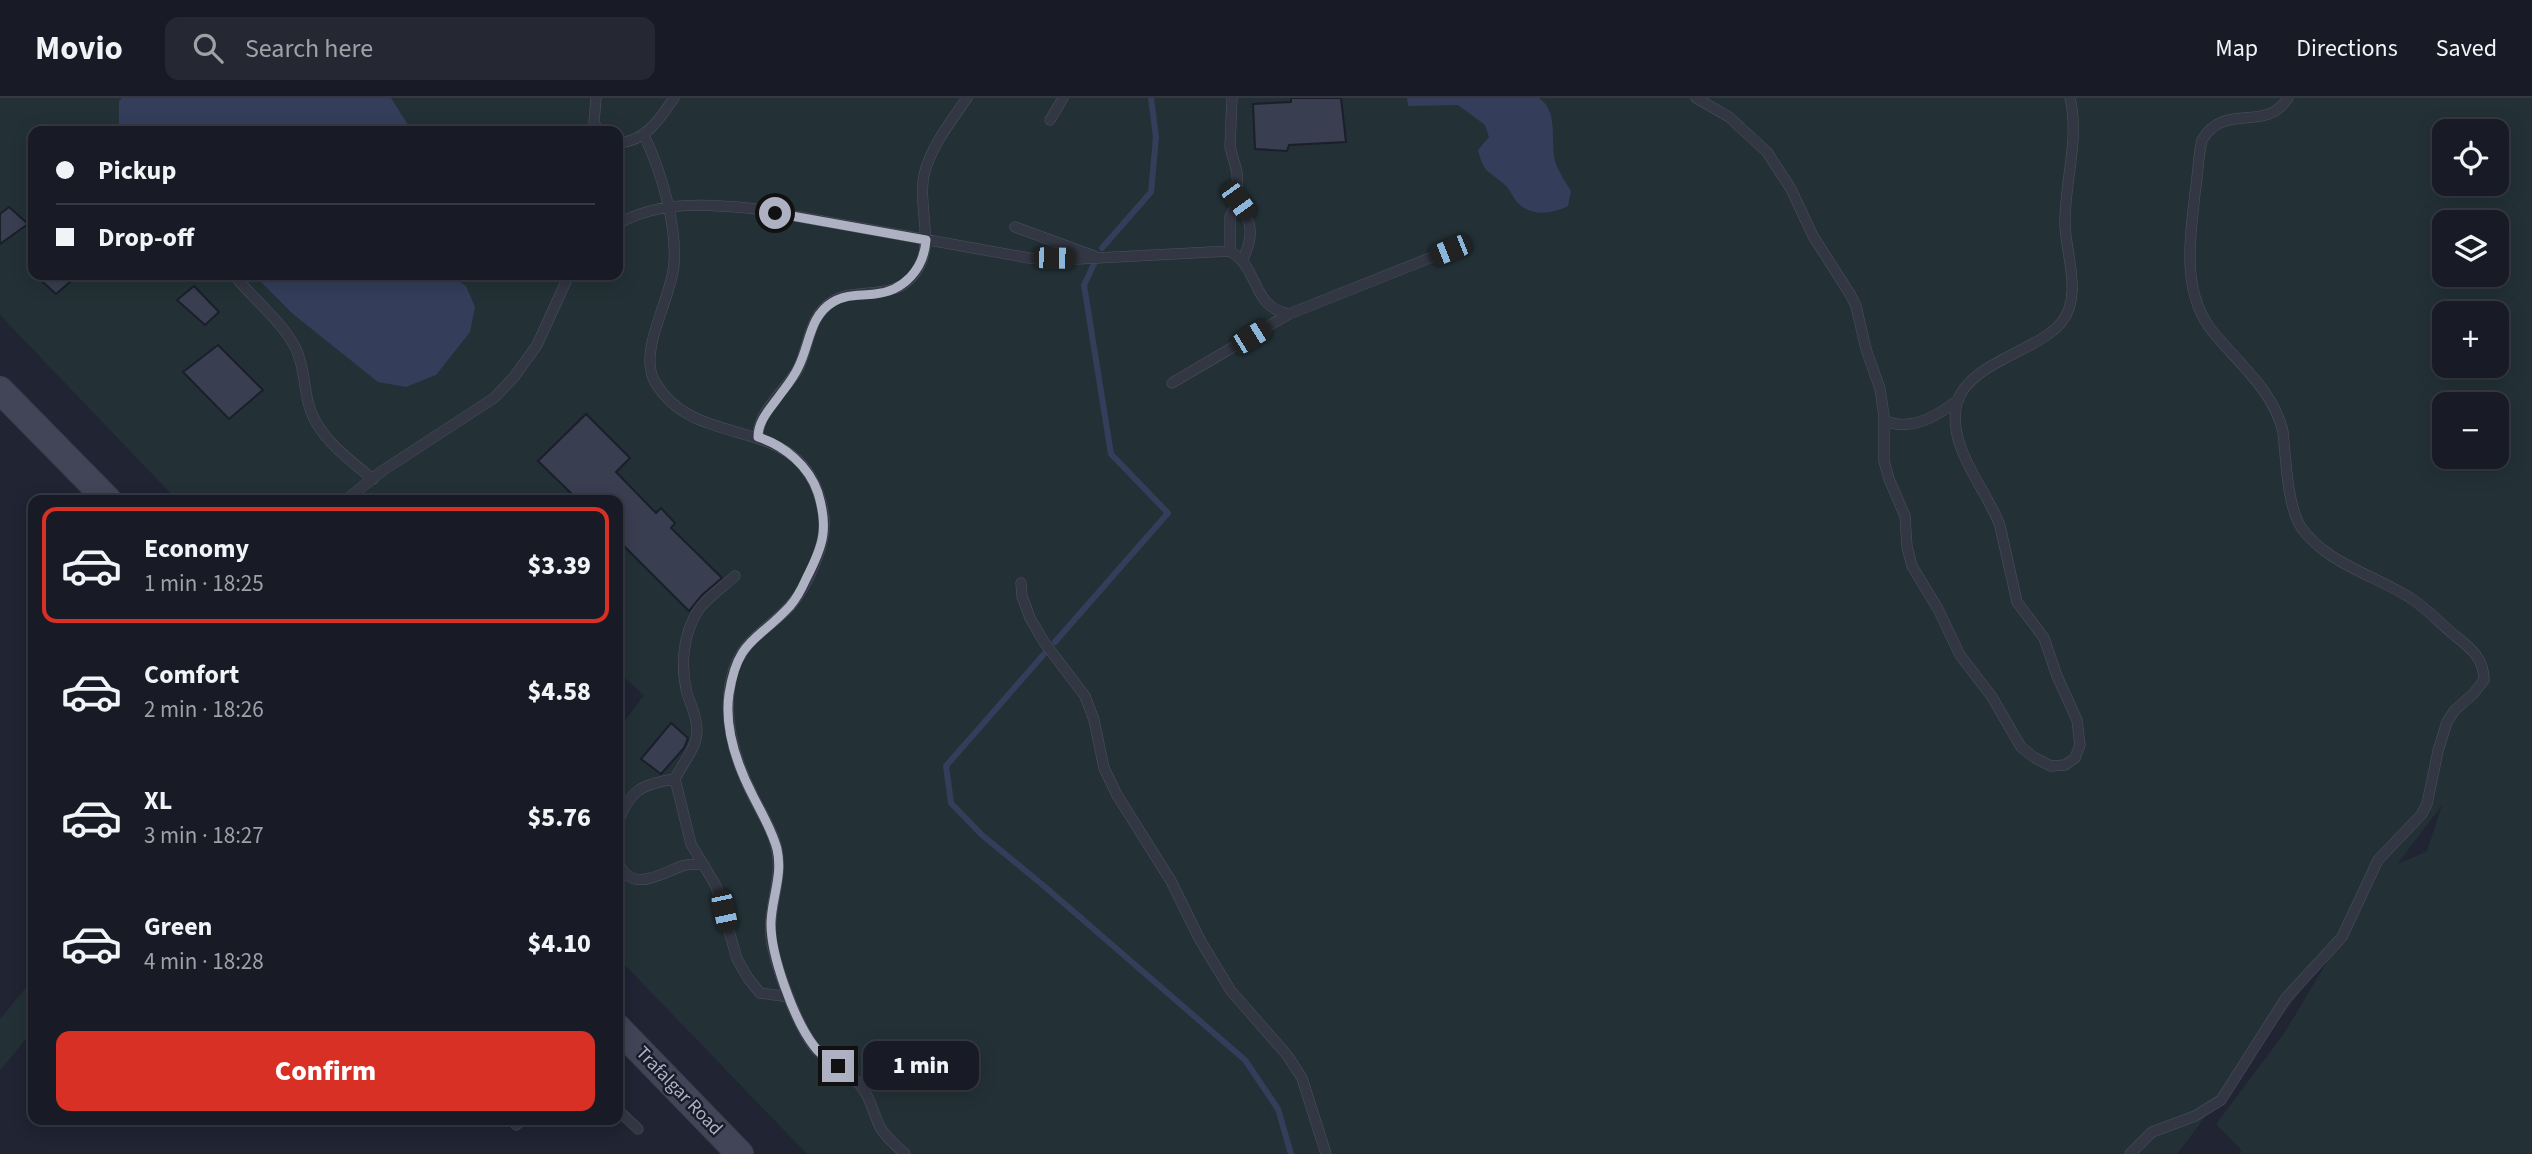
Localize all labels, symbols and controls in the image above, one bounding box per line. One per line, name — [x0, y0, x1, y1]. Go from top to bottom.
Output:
search box — [165, 17, 655, 80]
text: Movio — [35, 25, 123, 72]
icon: search — [189, 29, 227, 67]
text: Search here — [245, 30, 373, 67]
text: Map — [2215, 31, 2258, 66]
text: Directions — [2296, 31, 2398, 66]
text: Saved — [2436, 31, 2497, 66]
map controls — [2432, 119, 2509, 469]
button: locate — [2432, 119, 2509, 196]
text: Pickup — [98, 152, 176, 189]
car — [1218, 178, 1259, 224]
route start — [759, 197, 791, 229]
button: layers — [2432, 210, 2509, 287]
text: Drop-off — [98, 219, 194, 256]
car — [1427, 232, 1474, 268]
car — [1033, 247, 1076, 269]
button: + — [2432, 301, 2509, 378]
car — [1228, 317, 1275, 357]
button: − — [2432, 392, 2509, 469]
text: Economy — [144, 530, 249, 567]
icon: car — [60, 534, 123, 597]
text: $3.39 — [527, 547, 591, 584]
text: 1 min · 18:25 — [144, 567, 264, 600]
text: Comfort — [144, 656, 239, 693]
icon: car — [60, 660, 123, 723]
text: $4.58 — [527, 673, 591, 710]
text: 2 min · 18:26 — [144, 693, 264, 726]
text: XL — [144, 782, 172, 819]
icon: car — [60, 786, 123, 849]
text: $5.76 — [527, 799, 591, 836]
text: 3 min · 18:27 — [144, 819, 264, 852]
car — [710, 888, 739, 934]
text: Green — [144, 908, 212, 945]
icon: car — [60, 912, 123, 975]
text: $4.10 — [527, 925, 591, 962]
text: 4 min · 18:28 — [144, 945, 264, 978]
button: Confirm — [56, 1031, 595, 1111]
street label: Trafalgar Road — [629, 1040, 729, 1142]
callout: 1 min — [862, 1042, 978, 1090]
text: 1 min — [893, 1049, 949, 1082]
route end — [822, 1050, 854, 1082]

